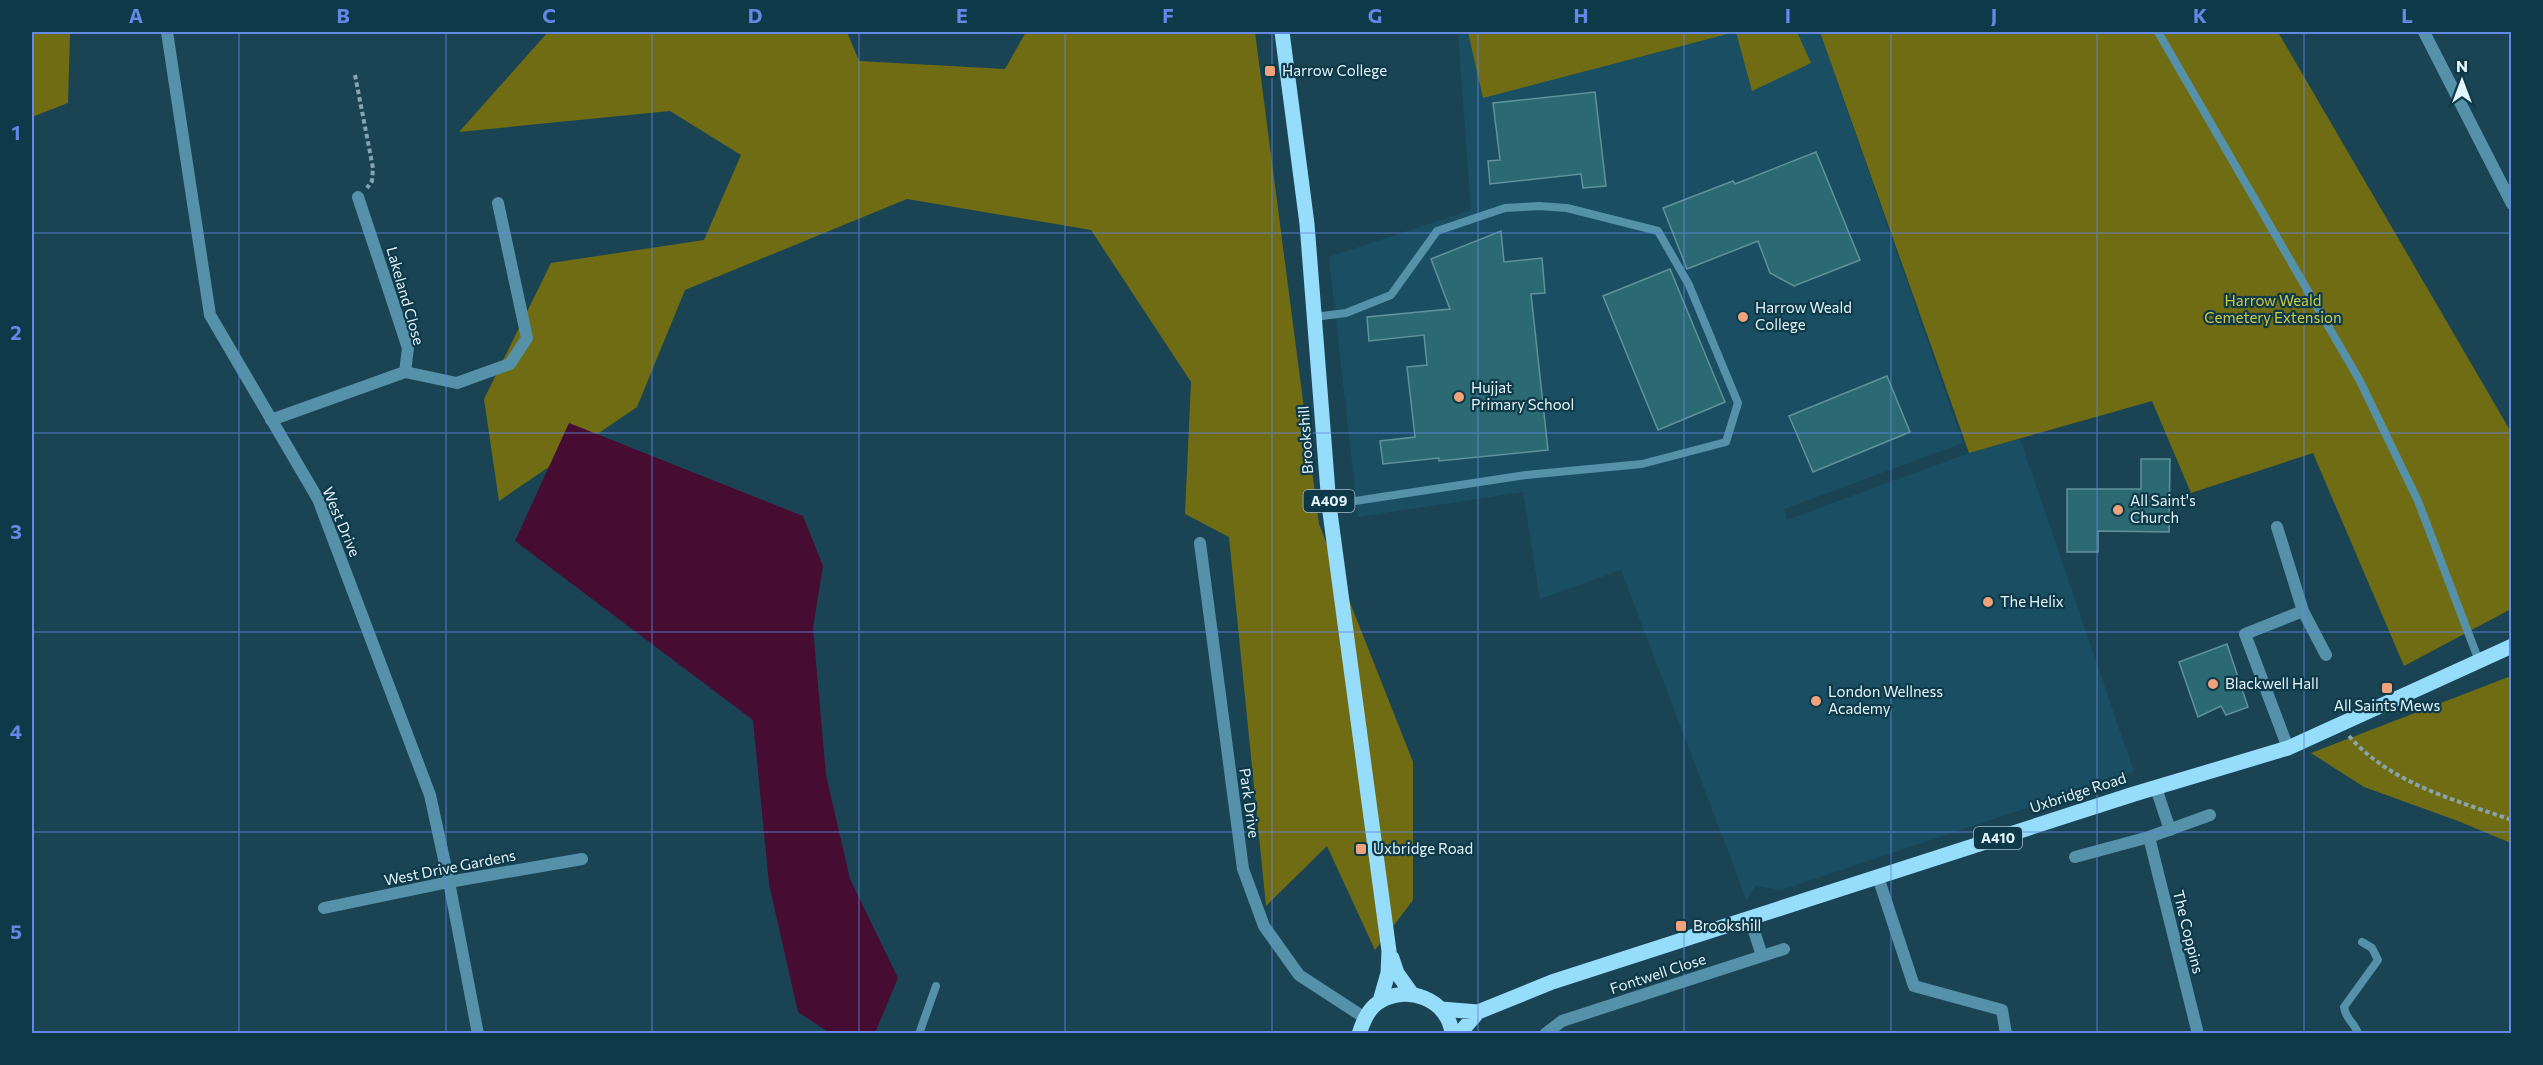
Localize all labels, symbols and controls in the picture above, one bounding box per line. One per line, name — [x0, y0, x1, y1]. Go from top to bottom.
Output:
text: A — [129, 3, 143, 27]
text: B — [336, 3, 350, 27]
text: C — [542, 3, 556, 27]
text: D — [748, 3, 762, 27]
text: E — [956, 3, 968, 27]
text: F — [1162, 3, 1174, 27]
text: G — [1368, 3, 1382, 27]
text: H — [1574, 3, 1589, 27]
text: I — [1785, 3, 1791, 27]
text: J — [1991, 3, 1997, 27]
text: K — [2193, 3, 2207, 27]
text: L — [2401, 3, 2413, 27]
north arrow — [2432, 51, 2492, 111]
text: N — [2456, 56, 2468, 75]
place label: Harrow College — [1282, 61, 1387, 79]
marker: Harrow College — [1263, 64, 1277, 78]
text: 1 — [11, 120, 21, 144]
street label: Lakeland Close — [383, 244, 429, 347]
park label: Harrow Weald Cemetery Extension — [2204, 291, 2342, 326]
place label: Harrow Weald College — [1755, 298, 1852, 333]
marker: Harrow Weald College — [1736, 310, 1750, 324]
text: 2 — [10, 320, 22, 344]
place label: Hujjat Primary School — [1471, 378, 1574, 413]
marker: Hujjat Primary School — [1452, 390, 1466, 404]
street label: Brookshill — [1294, 405, 1316, 475]
street label: West Drive — [319, 484, 365, 559]
road number: A409 — [1304, 490, 1354, 512]
place label: All Saint's Church — [2130, 491, 2196, 526]
marker: All Saint's Church — [2111, 503, 2125, 517]
text: 3 — [10, 519, 22, 543]
place label: The Helix — [2000, 592, 2064, 610]
marker: The Helix — [1981, 595, 1995, 609]
place label: Blackwell Hall — [2225, 674, 2319, 692]
marker: Blackwell Hall — [2206, 677, 2220, 691]
marker: All Saints Mews — [2380, 681, 2394, 695]
place label: London Wellness Academy — [1828, 682, 1943, 717]
marker: London Wellness Academy — [1809, 694, 1823, 708]
place label: All Saints Mews — [2334, 696, 2440, 714]
text: 4 — [10, 719, 22, 743]
street label: Park Drive — [1236, 767, 1264, 839]
street label: Uxbridge Road — [2027, 768, 2128, 816]
road number: A410 — [1974, 827, 2022, 849]
place label: Uxbridge Road — [1373, 839, 1473, 857]
marker: Uxbridge Road — [1354, 842, 1368, 856]
street label: West Drive Gardens — [382, 845, 517, 889]
street label: The Coppins — [2170, 888, 2208, 975]
place label: Brookshill — [1693, 916, 1761, 934]
text: 5 — [10, 919, 22, 943]
marker: Brookshill — [1674, 919, 1688, 933]
street label: Fontwell Close — [1607, 949, 1708, 997]

